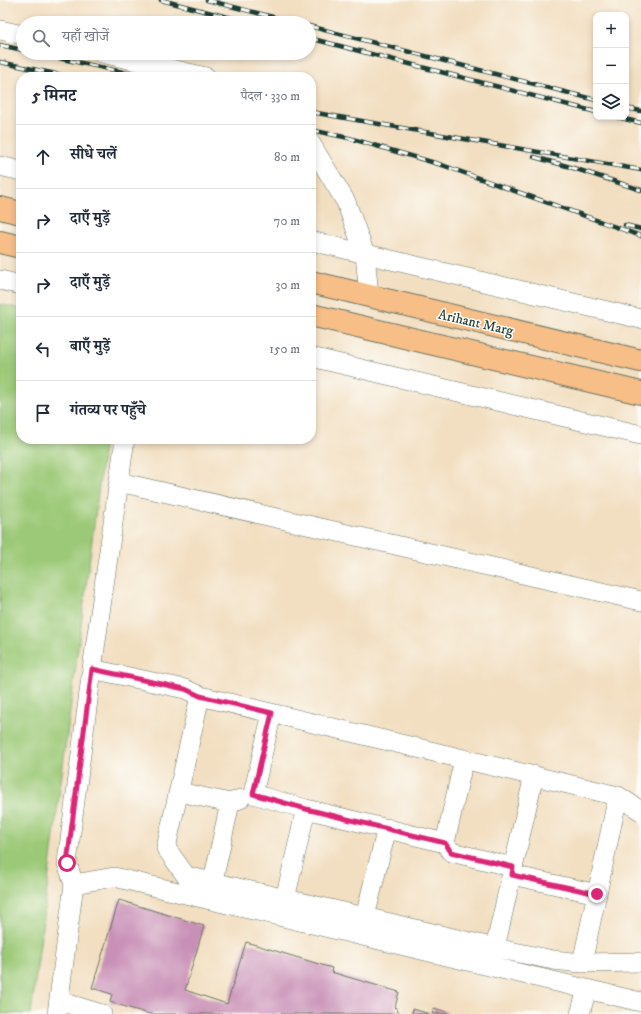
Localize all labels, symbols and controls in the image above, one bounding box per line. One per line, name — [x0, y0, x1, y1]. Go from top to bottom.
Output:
map controls — [593, 12, 629, 120]
button: + — [593, 12, 629, 48]
search box — [16, 16, 316, 60]
icon: search — [30, 27, 52, 49]
text: यहाँ खोजें — [62, 27, 109, 46]
button: − — [593, 48, 629, 84]
button: layers — [593, 84, 629, 120]
text: 5 मिनट — [32, 85, 76, 107]
text: पैदल · 330 m — [241, 88, 300, 104]
text: सीधे चलें — [70, 145, 117, 164]
icon: ahead — [32, 146, 54, 168]
text: 80 m — [274, 149, 300, 165]
text: दाएँ मुड़ें — [70, 209, 110, 228]
icon: right — [32, 210, 54, 232]
text: 70 m — [274, 213, 300, 229]
text: दाएँ मुड़ें — [70, 273, 110, 292]
icon: right — [32, 274, 54, 296]
text: 30 m — [276, 277, 300, 293]
street label: Arihant Marg — [436, 306, 515, 340]
text: बाएँ मुड़ें — [70, 337, 110, 356]
icon: left — [32, 338, 54, 360]
text: 150 m — [269, 341, 300, 357]
text: गंतव्य पर पहुँचे — [70, 401, 146, 420]
icon: arrive — [32, 402, 54, 424]
route start — [58, 854, 76, 872]
route end — [588, 885, 606, 903]

